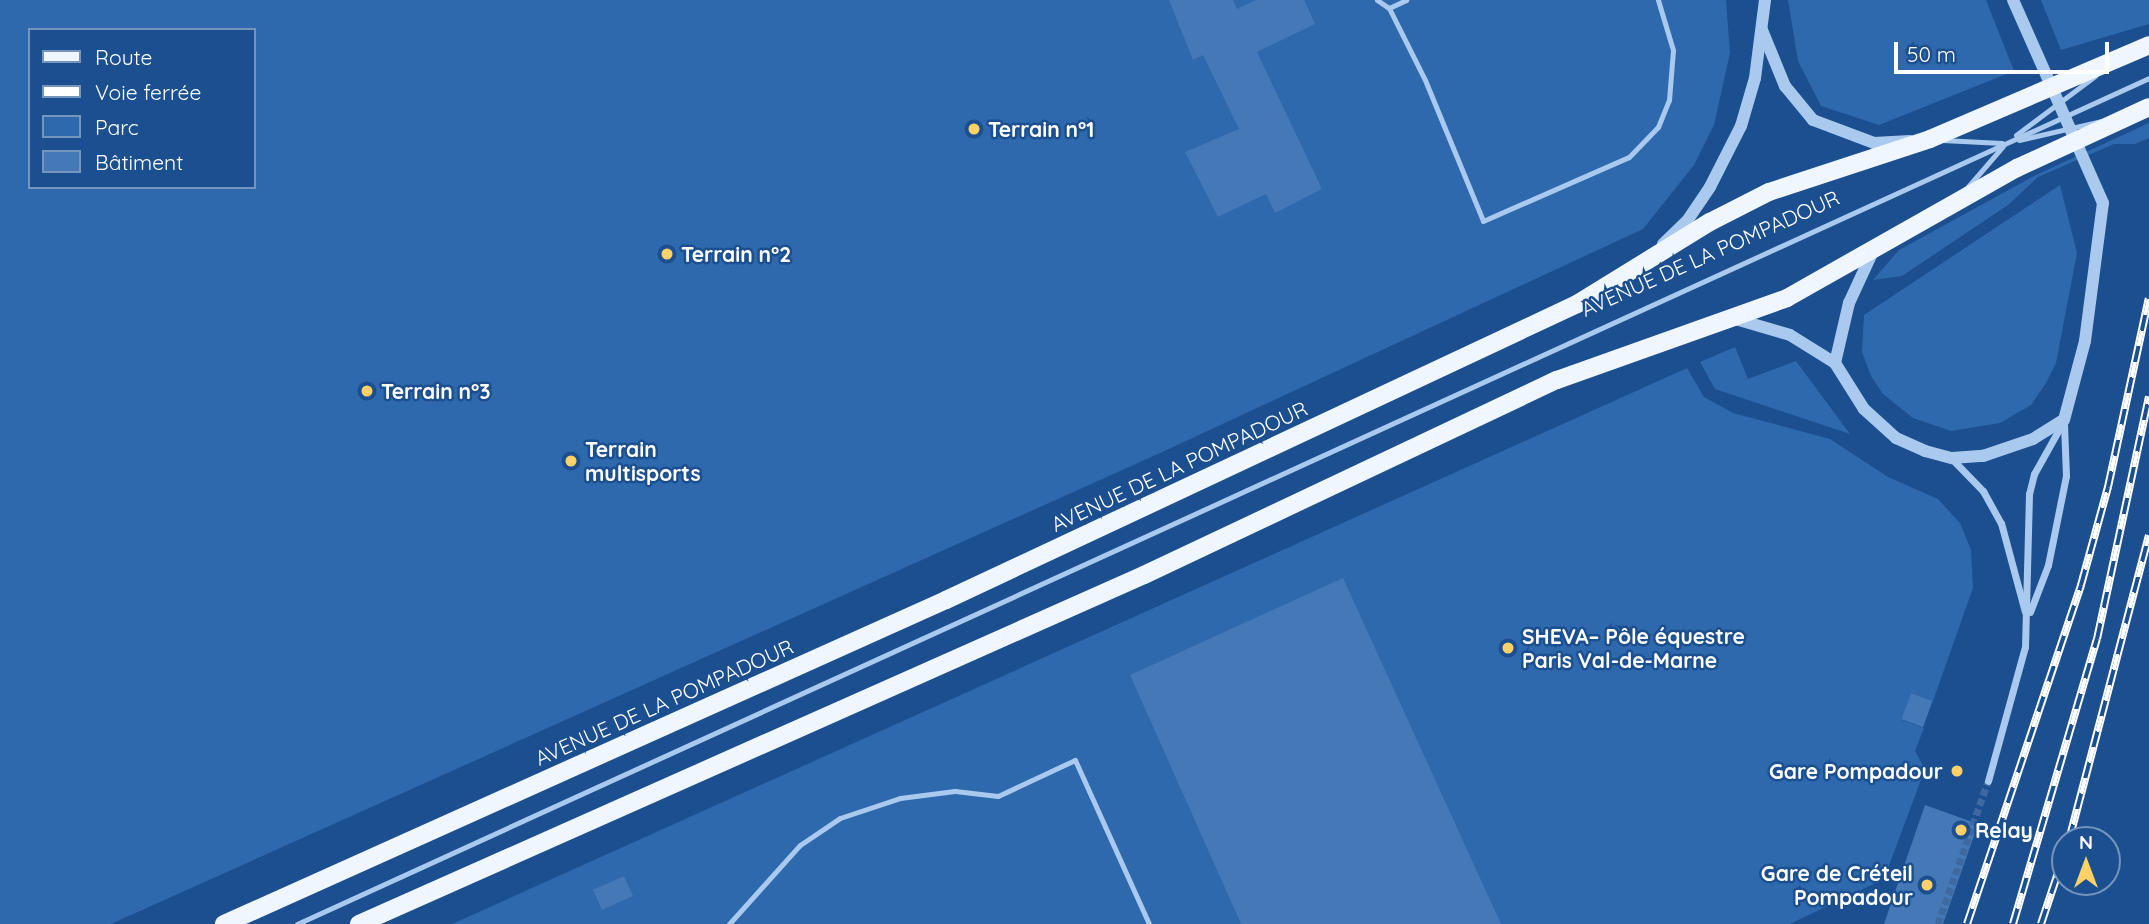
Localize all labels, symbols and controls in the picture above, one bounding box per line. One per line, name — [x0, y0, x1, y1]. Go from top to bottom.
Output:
legend — [28, 28, 256, 189]
scale bar — [1897, 28, 2112, 72]
text: 50 m — [1907, 41, 1956, 67]
text: Route — [95, 44, 152, 70]
text: Voie ferrée — [95, 79, 201, 105]
text: Parc — [95, 114, 139, 140]
place label: Terrain n°1 — [988, 116, 1094, 142]
marker: Terrain n°1 — [966, 121, 982, 137]
text: Bâtiment — [95, 149, 183, 175]
street label: AVENUE DE LA POMPADOUR — [1577, 185, 1843, 321]
place label: Terrain n°2 — [681, 241, 791, 267]
marker: Terrain n°2 — [659, 246, 675, 262]
place label: Terrain n°3 — [381, 378, 491, 404]
marker: Terrain n°3 — [359, 383, 375, 399]
street label: AVENUE DE LA POMPADOUR — [1047, 395, 1311, 537]
place label: Terrain multisports — [585, 436, 700, 486]
marker: Terrain multisports — [563, 453, 579, 469]
place label: SHEVA– Pôle équestre Paris Val-de-Marne — [1522, 623, 1745, 673]
street label: AVENUE DE LA POMPADOUR — [531, 634, 797, 770]
marker: SHEVA– Pôle équestre Paris Val-de-Marne — [1500, 640, 1516, 656]
place label: Gare Pompadour — [1769, 758, 1943, 784]
marker: Gare Pompadour — [1949, 763, 1965, 779]
place label: Relay — [1975, 817, 2033, 843]
marker: Relay — [1953, 822, 1969, 838]
north arrow — [2051, 826, 2121, 896]
text: N — [2079, 830, 2093, 854]
place label: Gare de Créteil Pompadour — [1761, 860, 1913, 910]
marker: Gare de Créteil Pompadour — [1919, 877, 1935, 893]

